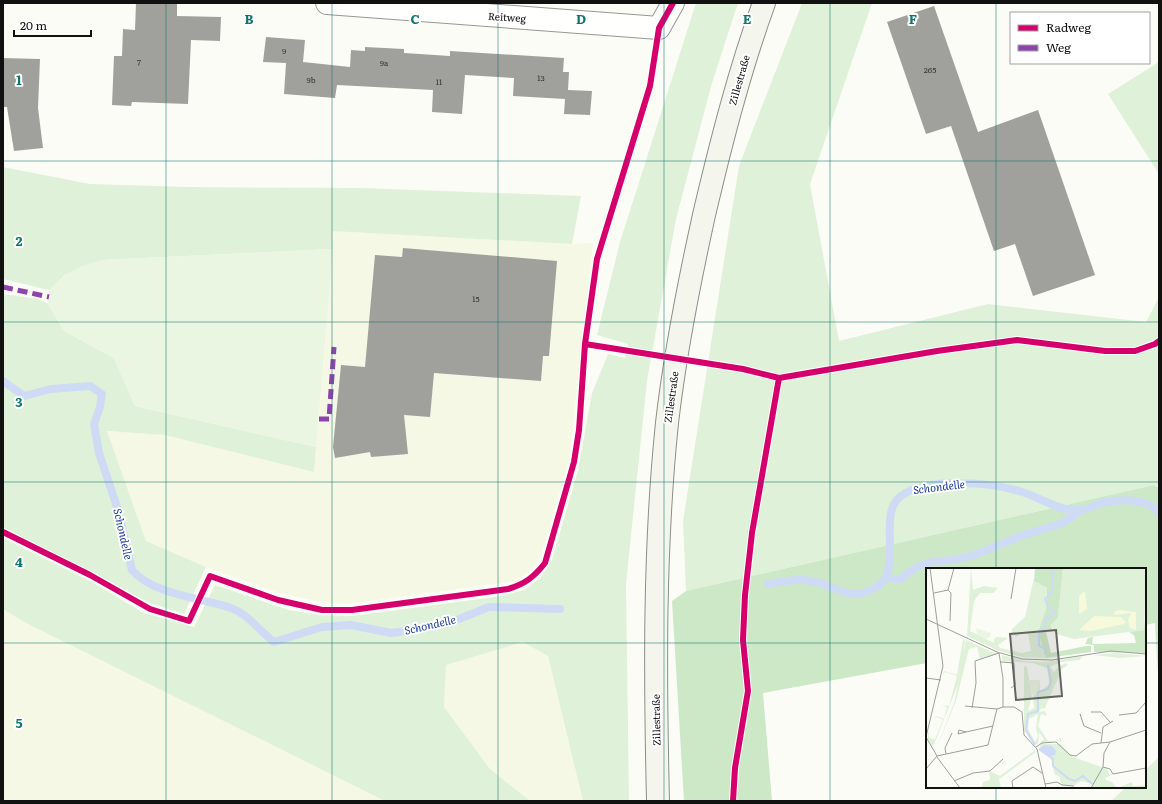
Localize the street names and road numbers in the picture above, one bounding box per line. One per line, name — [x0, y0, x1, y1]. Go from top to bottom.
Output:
street label: Reitweg — [487, 8, 527, 25]
street label: Zillestraße — [724, 53, 753, 107]
street label: Zillestraße — [659, 370, 682, 424]
street label: Zillestraße — [648, 694, 663, 746]

